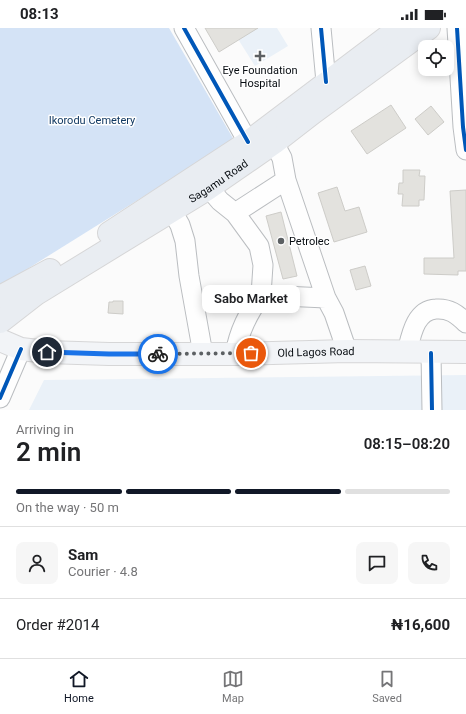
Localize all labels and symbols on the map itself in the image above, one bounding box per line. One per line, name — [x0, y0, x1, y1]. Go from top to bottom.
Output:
marker: Eye Foundation Hospital — [254, 50, 266, 62]
place label: Eye Foundation Hospital — [223, 64, 298, 90]
park label: Ikorodu Cemetery — [49, 114, 136, 127]
street label: Sagamu Road — [187, 157, 251, 206]
place label: Petrolec — [289, 235, 330, 248]
marker: Petrolec — [276, 236, 286, 246]
callout: Sabo Market — [202, 285, 300, 313]
courier — [138, 334, 178, 374]
pin — [30, 335, 64, 369]
pin — [234, 336, 268, 370]
street label: Old Lagos Road — [277, 345, 355, 360]

